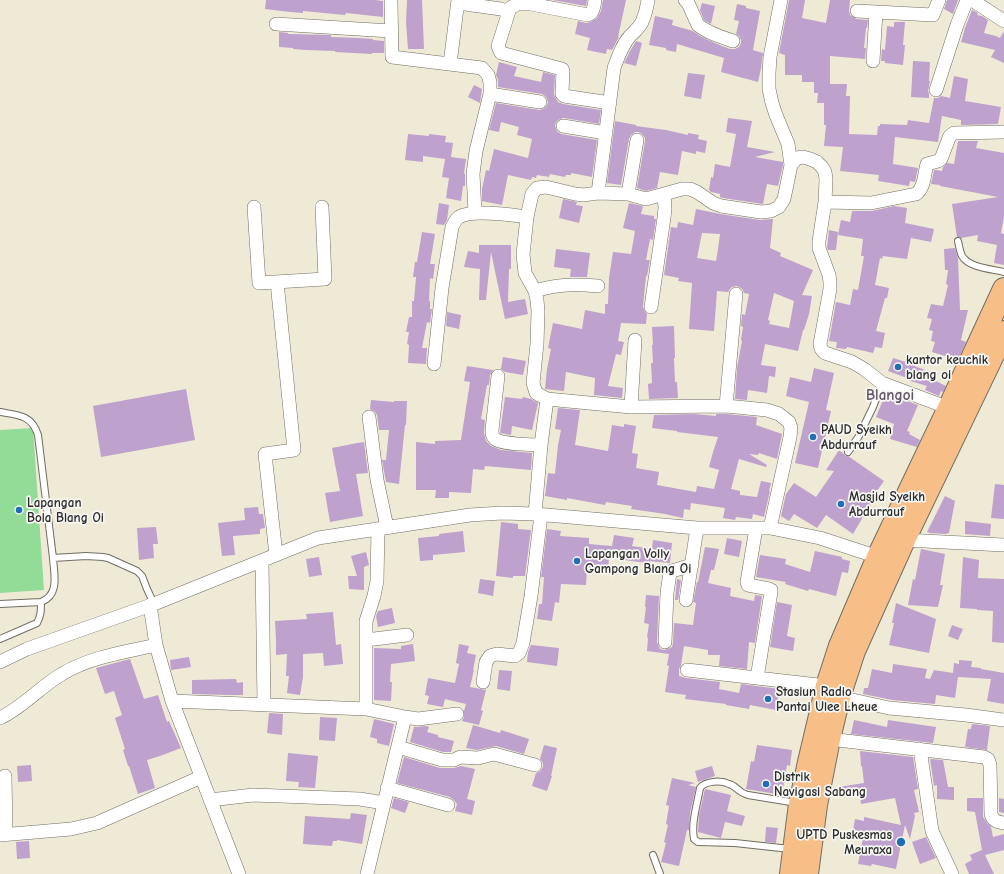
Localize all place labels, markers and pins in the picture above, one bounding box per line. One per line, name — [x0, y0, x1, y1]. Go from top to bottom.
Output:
place label: kantor keuchik blang oi — [906, 352, 988, 383]
marker: kantor keuchik blang oi — [893, 362, 903, 372]
place label: PAUD Syeikh Abdurrauf — [821, 422, 892, 453]
marker: PAUD Syeikh Abdurrauf — [808, 432, 818, 442]
place label: Masjid Syeikh Abdurrauf — [849, 489, 925, 520]
place label: Lapangan Bola Blang Oi — [27, 495, 104, 526]
marker: Masjid Syeikh Abdurrauf — [836, 499, 846, 509]
marker: Lapangan Bola Blang Oi — [14, 505, 24, 515]
place label: Lapangan Volly Gampong Blang Oi — [585, 546, 691, 577]
marker: Lapangan Volly Gampong Blang Oi — [572, 556, 582, 566]
place label: Stasiun Radio Pantai Ulee Lheue — [776, 684, 877, 715]
marker: Stasiun Radio Pantai Ulee Lheue — [763, 694, 773, 704]
place label: Distrik Navigasi Sabang — [774, 769, 866, 800]
marker: Distrik Navigasi Sabang — [761, 779, 771, 789]
place label: UPTD Puskesmas Meuraxa — [797, 827, 892, 858]
marker: UPTD Puskesmas Meuraxa — [895, 836, 907, 848]

